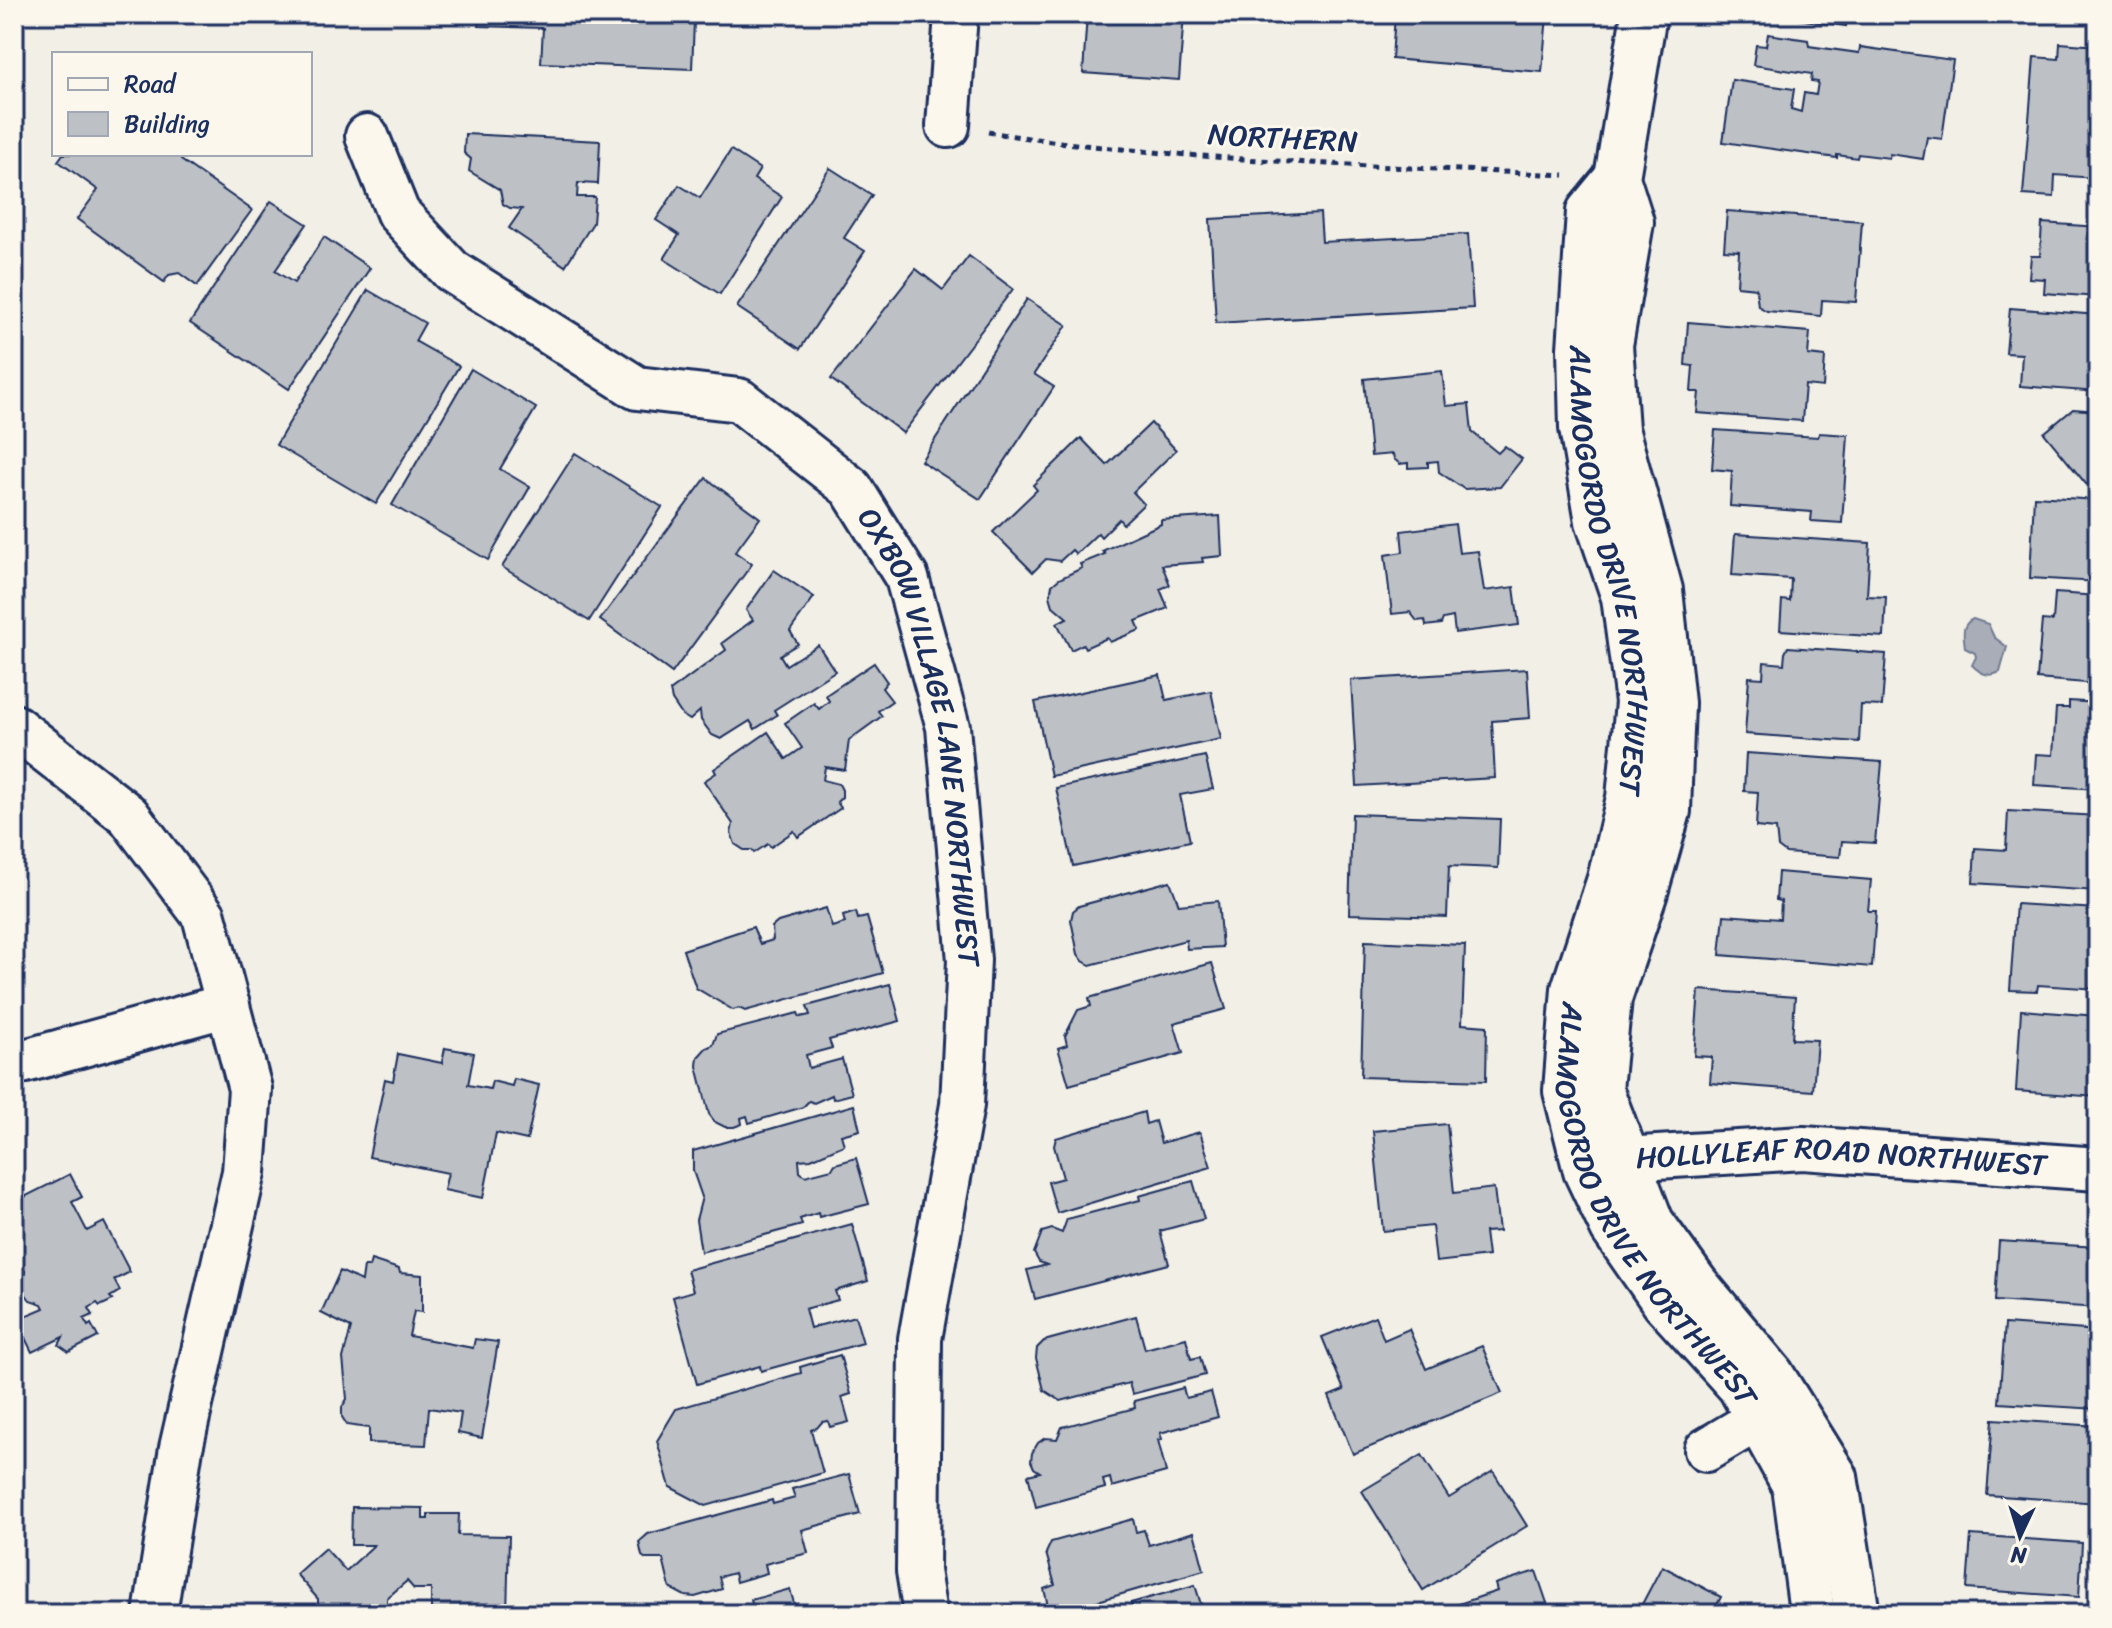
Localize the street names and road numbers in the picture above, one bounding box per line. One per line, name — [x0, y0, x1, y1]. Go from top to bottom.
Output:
street label: NORTHERN — [1206, 107, 1360, 169]
street label: ALAMOGORDO DRIVE NORTHWEST — [1553, 343, 1665, 800]
street label: OXBOW VILLAGE LANE NORTHWEST — [842, 496, 997, 971]
street label: ALAMOGORDO DRIVE NORTHWEST — [1538, 999, 1774, 1418]
street label: HOLLYLEAF ROAD NORTHWEST — [1634, 1120, 2051, 1192]

